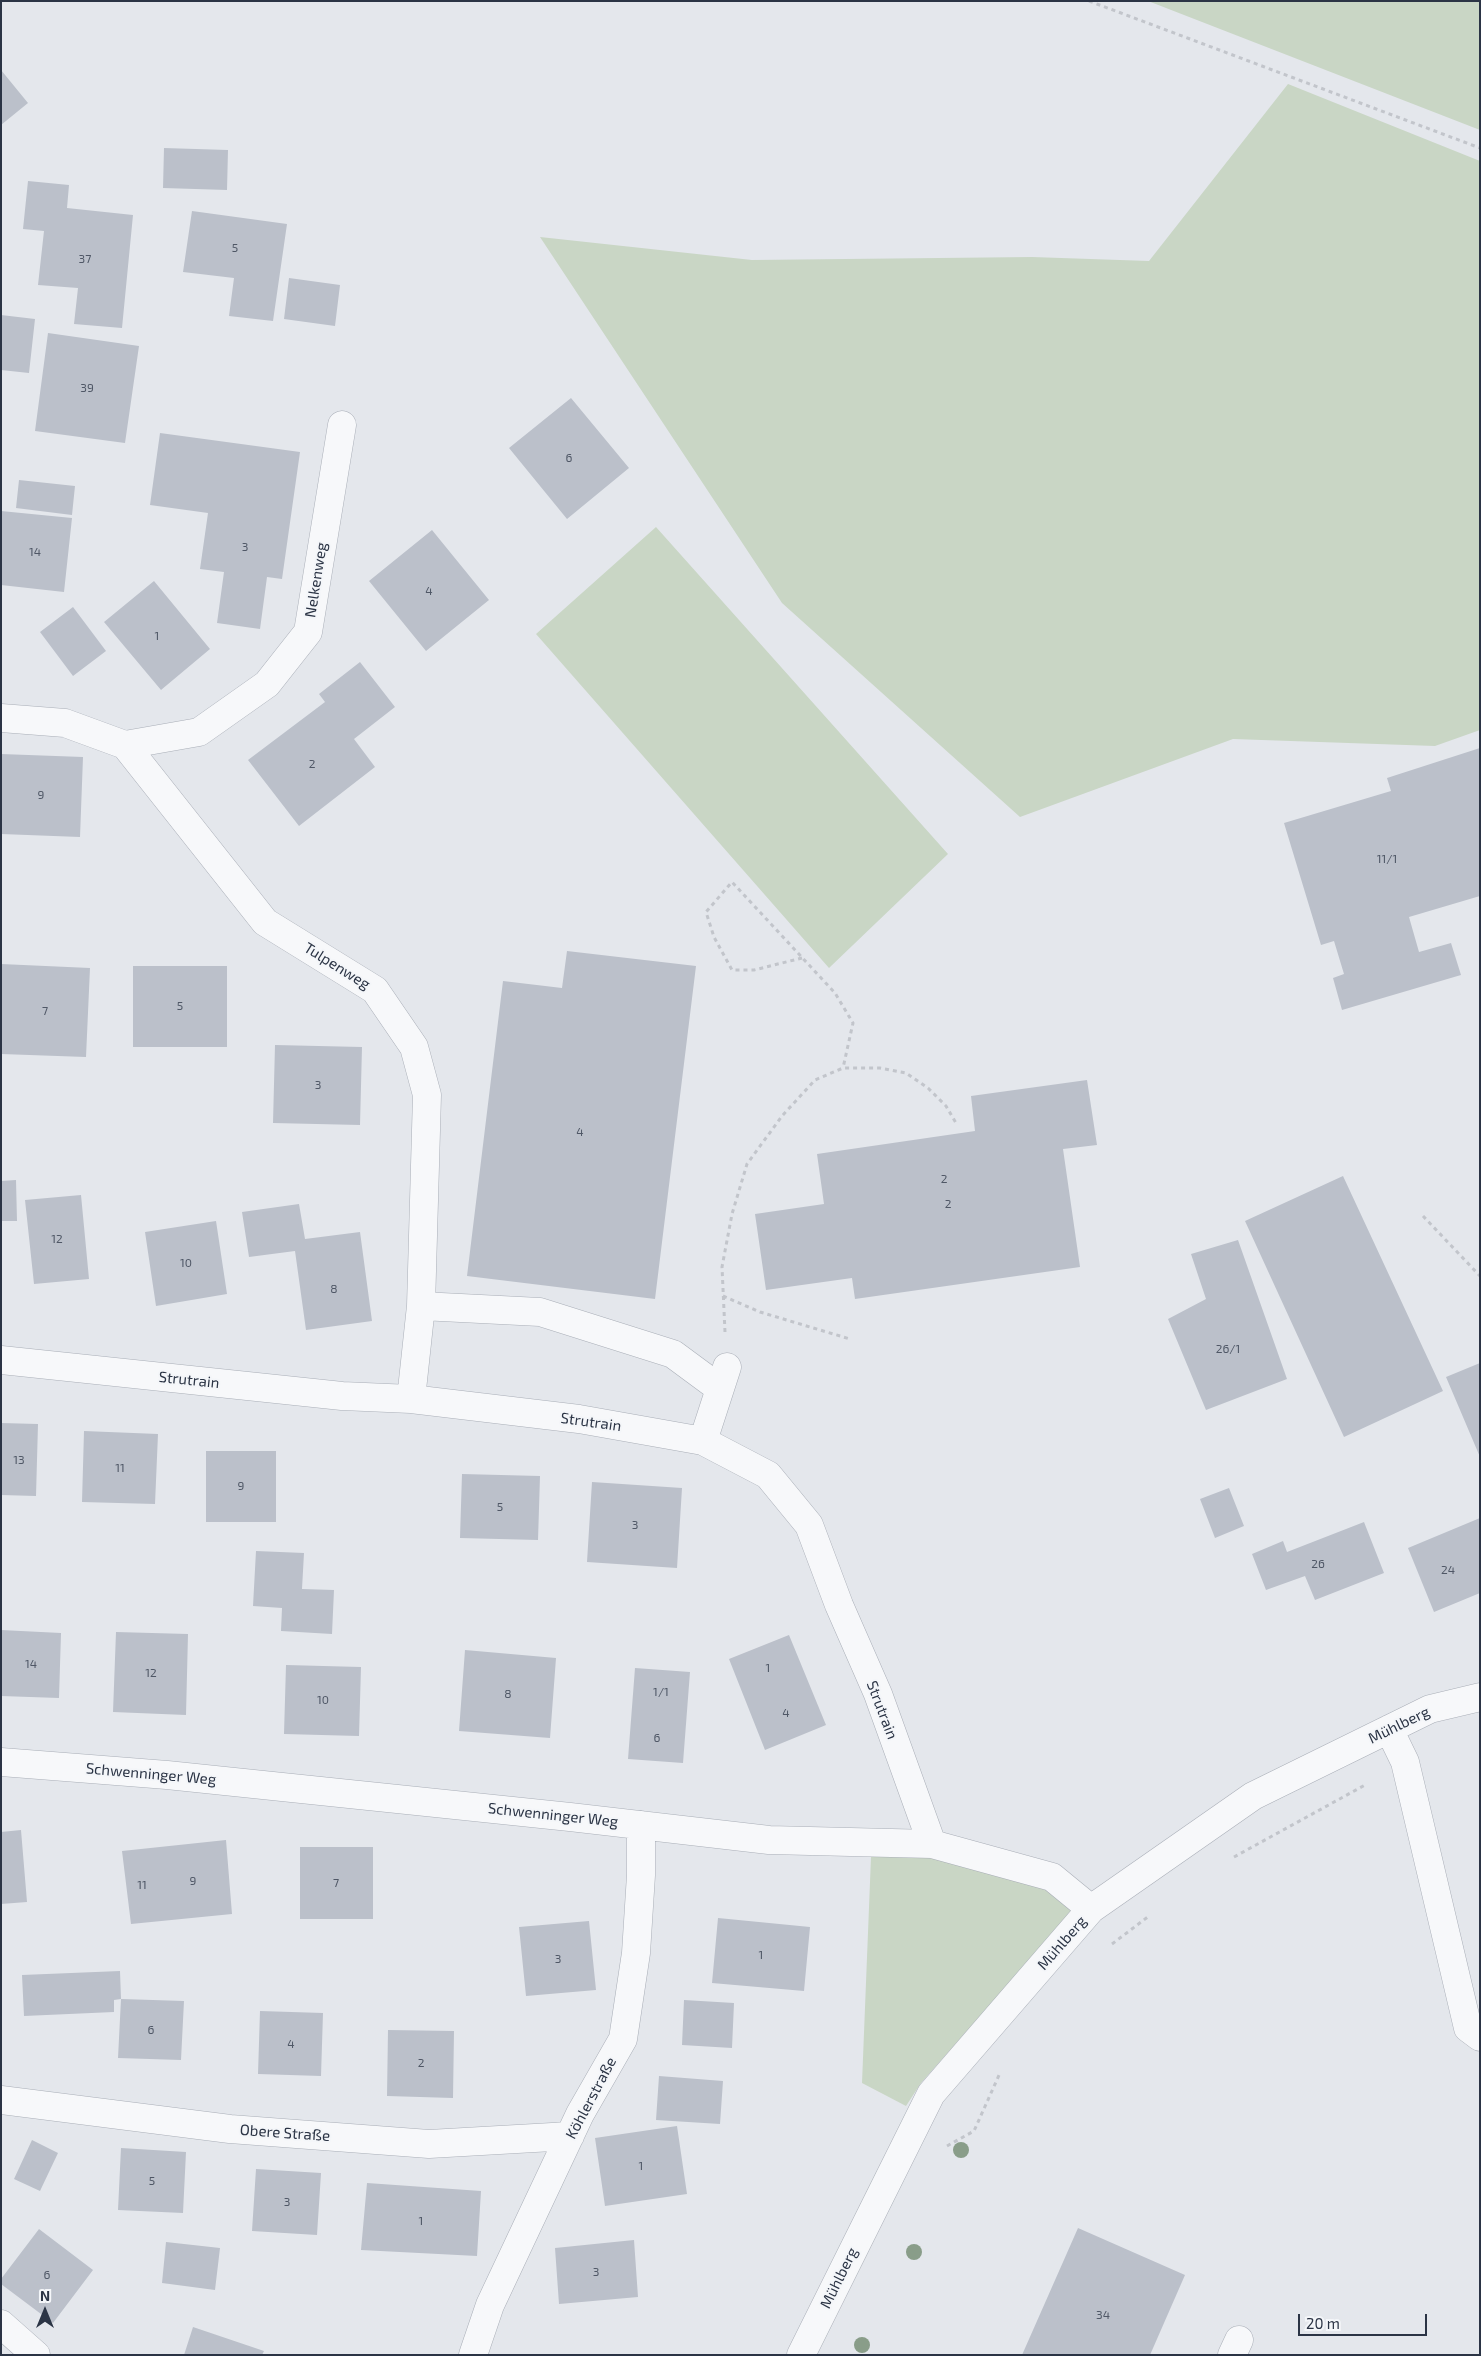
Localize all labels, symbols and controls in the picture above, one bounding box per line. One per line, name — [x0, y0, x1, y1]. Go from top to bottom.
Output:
house number: 5 — [232, 241, 238, 255]
house number: 37 — [79, 252, 91, 266]
house number: 39 — [80, 381, 94, 395]
house number: 6 — [566, 451, 572, 465]
house number: 3 — [242, 540, 248, 554]
street label: Nelkenweg — [301, 541, 331, 619]
house number: 14 — [29, 545, 41, 559]
house number: 4 — [425, 584, 433, 598]
house number: 1 — [155, 629, 159, 643]
house number: 2 — [309, 757, 315, 771]
house number: 9 — [38, 788, 44, 802]
house number: 11/1 — [1377, 852, 1397, 866]
street label: Tulpenweg — [301, 939, 373, 993]
house number: 5 — [177, 999, 183, 1013]
house number: 7 — [42, 1004, 48, 1018]
house number: 3 — [315, 1078, 321, 1092]
house number: 4 — [576, 1125, 584, 1139]
house number: 2 — [941, 1172, 947, 1186]
house number: 2 — [945, 1197, 951, 1211]
house number: 12 — [51, 1232, 63, 1246]
house number: 10 — [180, 1256, 192, 1270]
house number: 8 — [330, 1282, 338, 1296]
house number: 26/1 — [1216, 1342, 1240, 1356]
street label: Strutrain — [158, 1368, 220, 1392]
street label: Strutrain — [560, 1409, 622, 1435]
house number: 13 — [13, 1453, 25, 1467]
house number: 11 — [115, 1461, 125, 1475]
house number: 9 — [238, 1479, 244, 1493]
house number: 5 — [497, 1500, 503, 1514]
house number: 3 — [632, 1518, 638, 1532]
house number: 26 — [1311, 1557, 1325, 1571]
house number: 24 — [1441, 1563, 1455, 1577]
house number: 14 — [25, 1657, 37, 1671]
house number: 1 — [766, 1661, 770, 1675]
house number: 12 — [145, 1666, 157, 1680]
street label: Strutrain — [863, 1678, 901, 1742]
house number: 1/1 — [653, 1685, 669, 1699]
house number: 8 — [504, 1687, 512, 1701]
house number: 10 — [317, 1693, 329, 1707]
street label: Mühlberg — [1365, 1702, 1433, 1748]
house number: 4 — [782, 1706, 790, 1720]
house number: 6 — [654, 1731, 660, 1745]
street label: Schwenninger Weg — [85, 1759, 217, 1789]
street label: Schwenninger Weg — [487, 1799, 619, 1831]
house number: 9 — [190, 1874, 196, 1888]
house number: 7 — [333, 1876, 339, 1890]
house number: 11 — [137, 1878, 147, 1892]
street label: Mühlberg — [1034, 1912, 1090, 1974]
house number: 1 — [759, 1948, 763, 1962]
house number: 3 — [555, 1952, 561, 1966]
house number: 6 — [148, 2023, 154, 2037]
house number: 4 — [287, 2037, 295, 2051]
street label: Köhlerstraße — [562, 2054, 620, 2142]
house number: 2 — [418, 2056, 424, 2070]
street label: Obere Straße — [239, 2121, 331, 2145]
house number: 1 — [639, 2159, 643, 2173]
house number: 5 — [149, 2174, 155, 2188]
house number: 3 — [284, 2195, 290, 2209]
house number: 1 — [419, 2214, 423, 2228]
street label: Mühlberg — [816, 2244, 862, 2312]
house number: 3 — [593, 2265, 599, 2279]
house number: 6 — [44, 2268, 50, 2282]
north arrow — [20, 2286, 70, 2336]
text: N — [40, 2287, 50, 2304]
scale bar — [1301, 2304, 1430, 2336]
house number: 34 — [1096, 2308, 1110, 2322]
text: 20 m — [1306, 2314, 1340, 2332]

